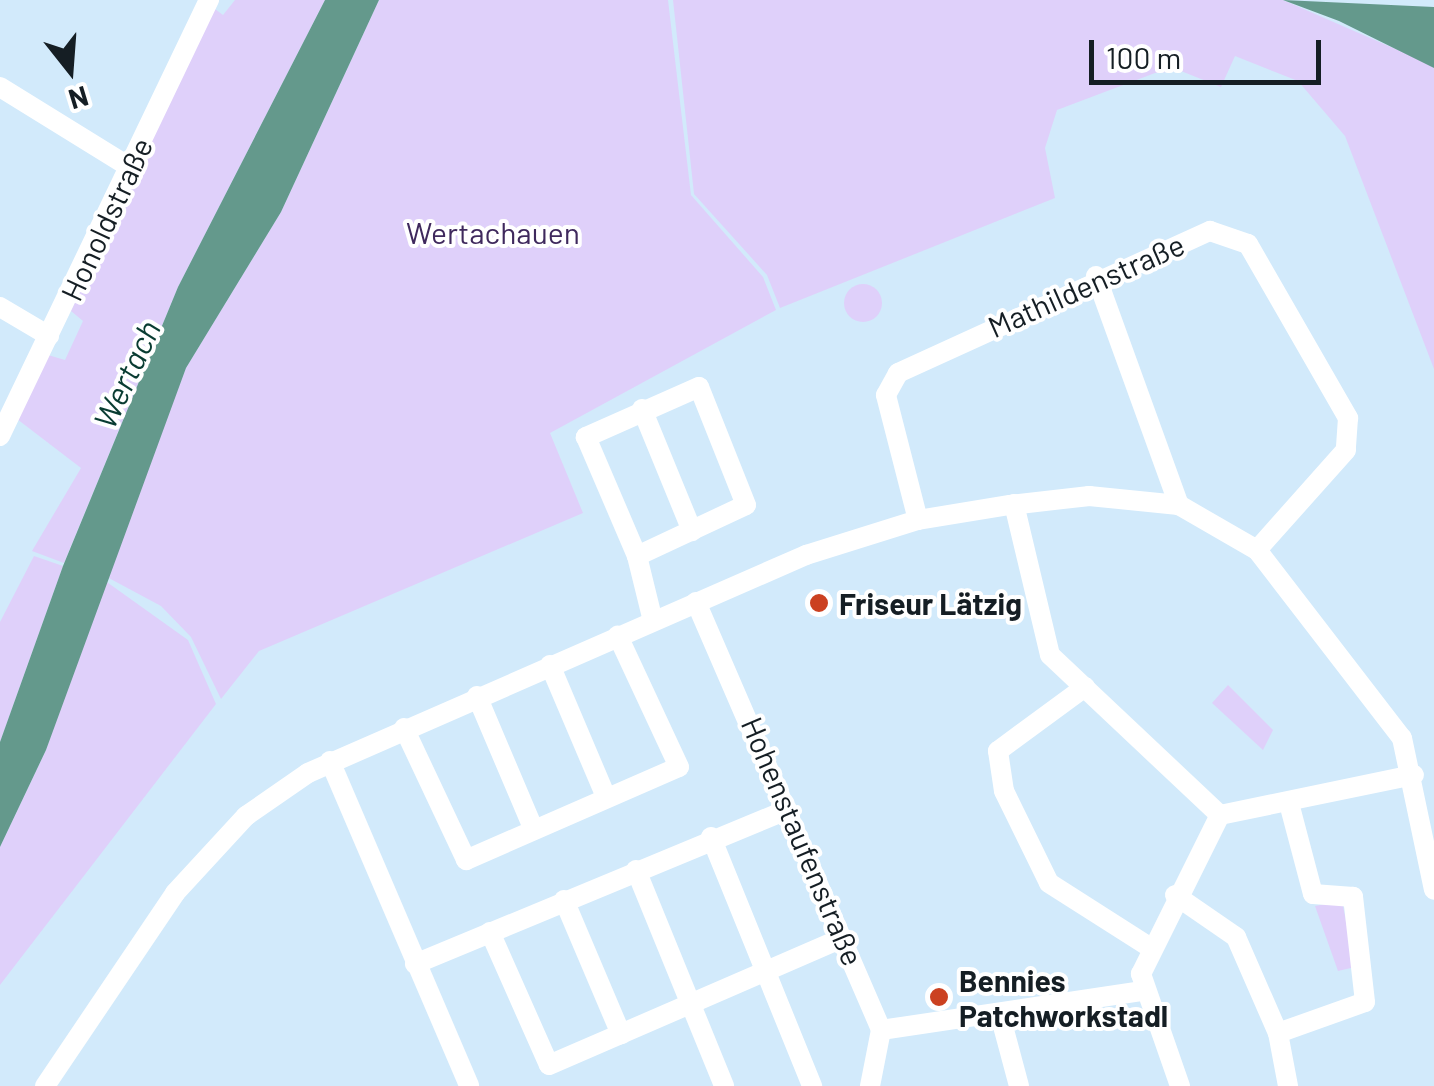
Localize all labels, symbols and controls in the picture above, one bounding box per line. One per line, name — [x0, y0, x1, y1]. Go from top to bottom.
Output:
north arrow — [20, 20, 120, 120]
scale bar — [1094, 20, 1326, 82]
text: 100 m — [1106, 39, 1181, 75]
text: N — [65, 80, 93, 118]
street label: Honoldstraße — [53, 132, 159, 306]
park label: Wertachauen — [406, 214, 580, 250]
street label: Mathildenstraße — [982, 226, 1190, 344]
water label: Wertach — [84, 314, 168, 434]
place label: Friseur Lätzig — [839, 585, 1022, 621]
marker: Friseur Lätzig — [808, 592, 830, 614]
street label: Hohenstaufenstraße — [734, 711, 872, 971]
place label: Bennies Patchworkstadl — [959, 962, 1168, 1032]
marker: Bennies Patchworkstadl — [928, 986, 950, 1008]

